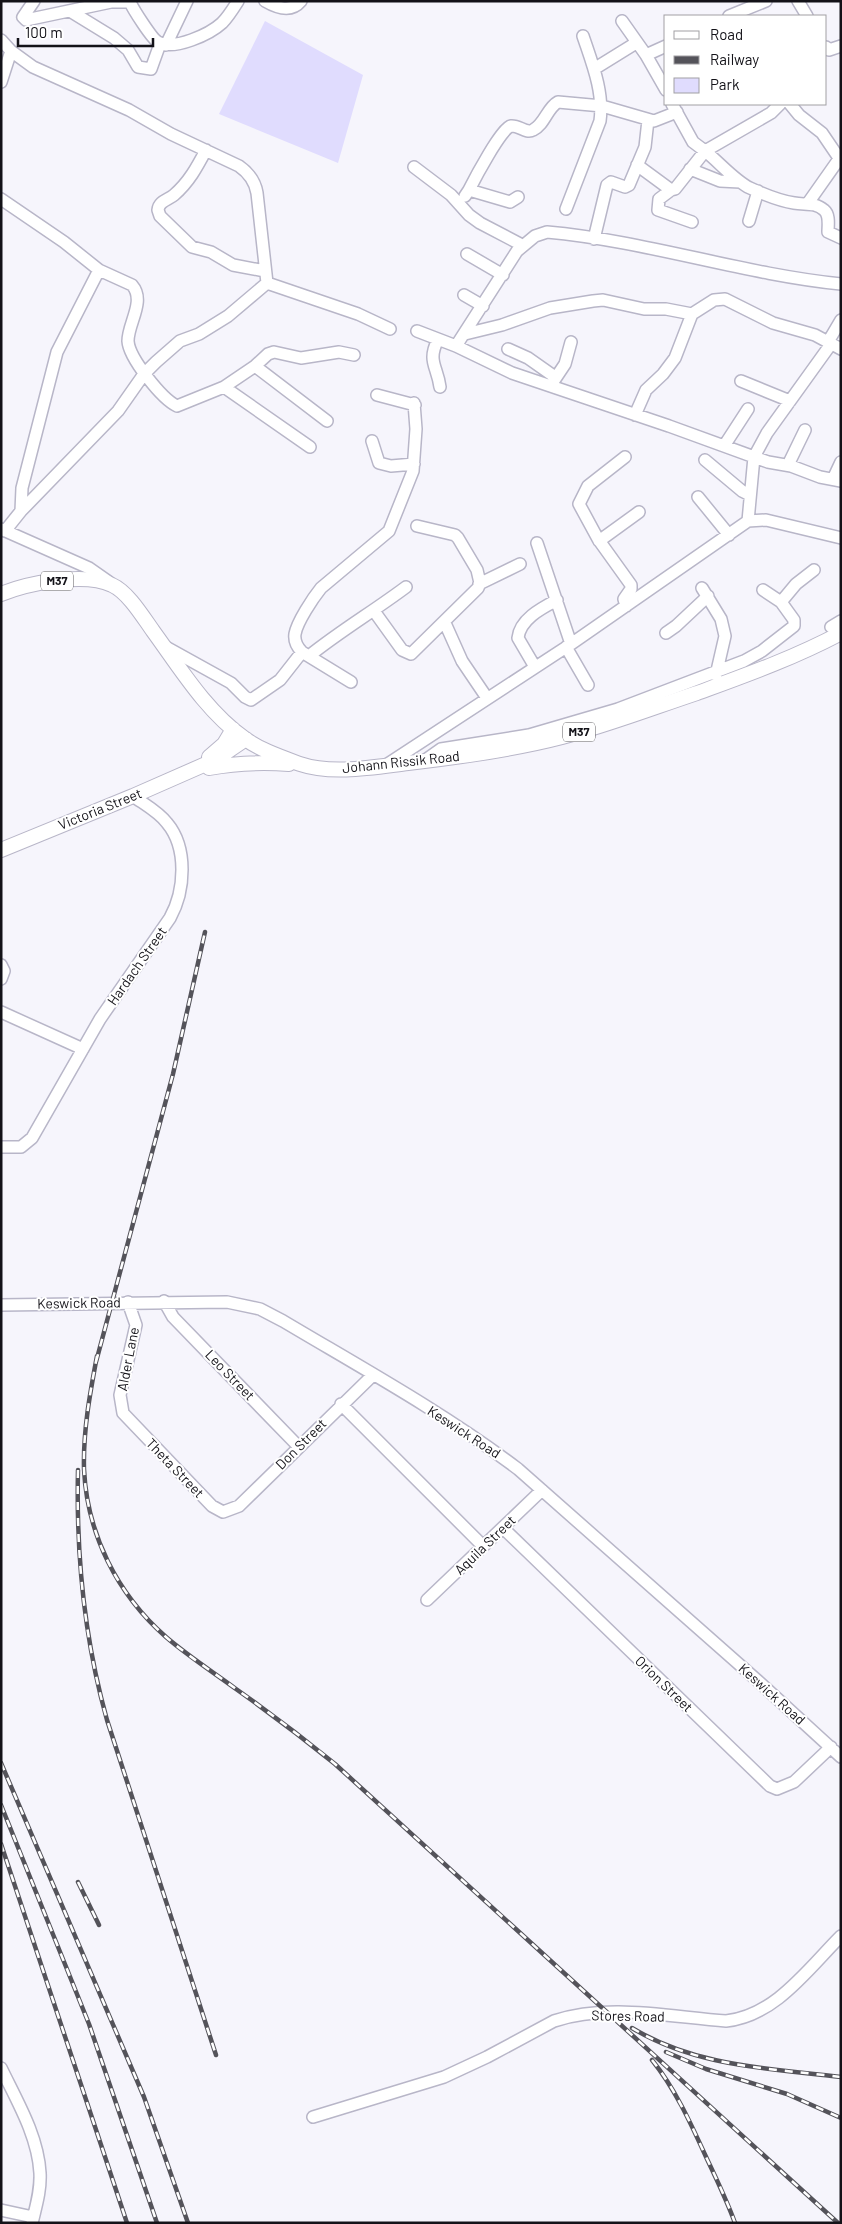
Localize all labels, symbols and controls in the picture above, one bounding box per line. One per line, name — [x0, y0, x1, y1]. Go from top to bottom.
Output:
scale bar — [18, 15, 152, 47]
legend — [664, 15, 827, 105]
text: 100 m — [25, 23, 63, 41]
text: Road — [710, 25, 743, 43]
text: Railway — [710, 50, 759, 68]
text: Park — [710, 75, 740, 93]
road number: M37 — [41, 572, 73, 590]
road number: M37 — [563, 722, 595, 742]
street label: Johann Rissik Road — [341, 747, 461, 776]
street label: Victoria Street — [56, 784, 144, 833]
street label: Hardach Street — [103, 923, 170, 1008]
street label: Keswick Road — [37, 1293, 121, 1312]
street label: Alder Lane — [113, 1326, 142, 1392]
street label: Leo Street — [202, 1346, 259, 1404]
street label: Keswick Road — [425, 1402, 504, 1462]
street label: Don Street — [272, 1415, 330, 1473]
street label: Theta Street — [143, 1434, 208, 1501]
street label: Aquila Street — [451, 1511, 519, 1578]
street label: Orion Street — [632, 1652, 697, 1715]
street label: Keswick Road — [736, 1659, 809, 1728]
street label: Stores Road — [591, 2006, 665, 2025]

